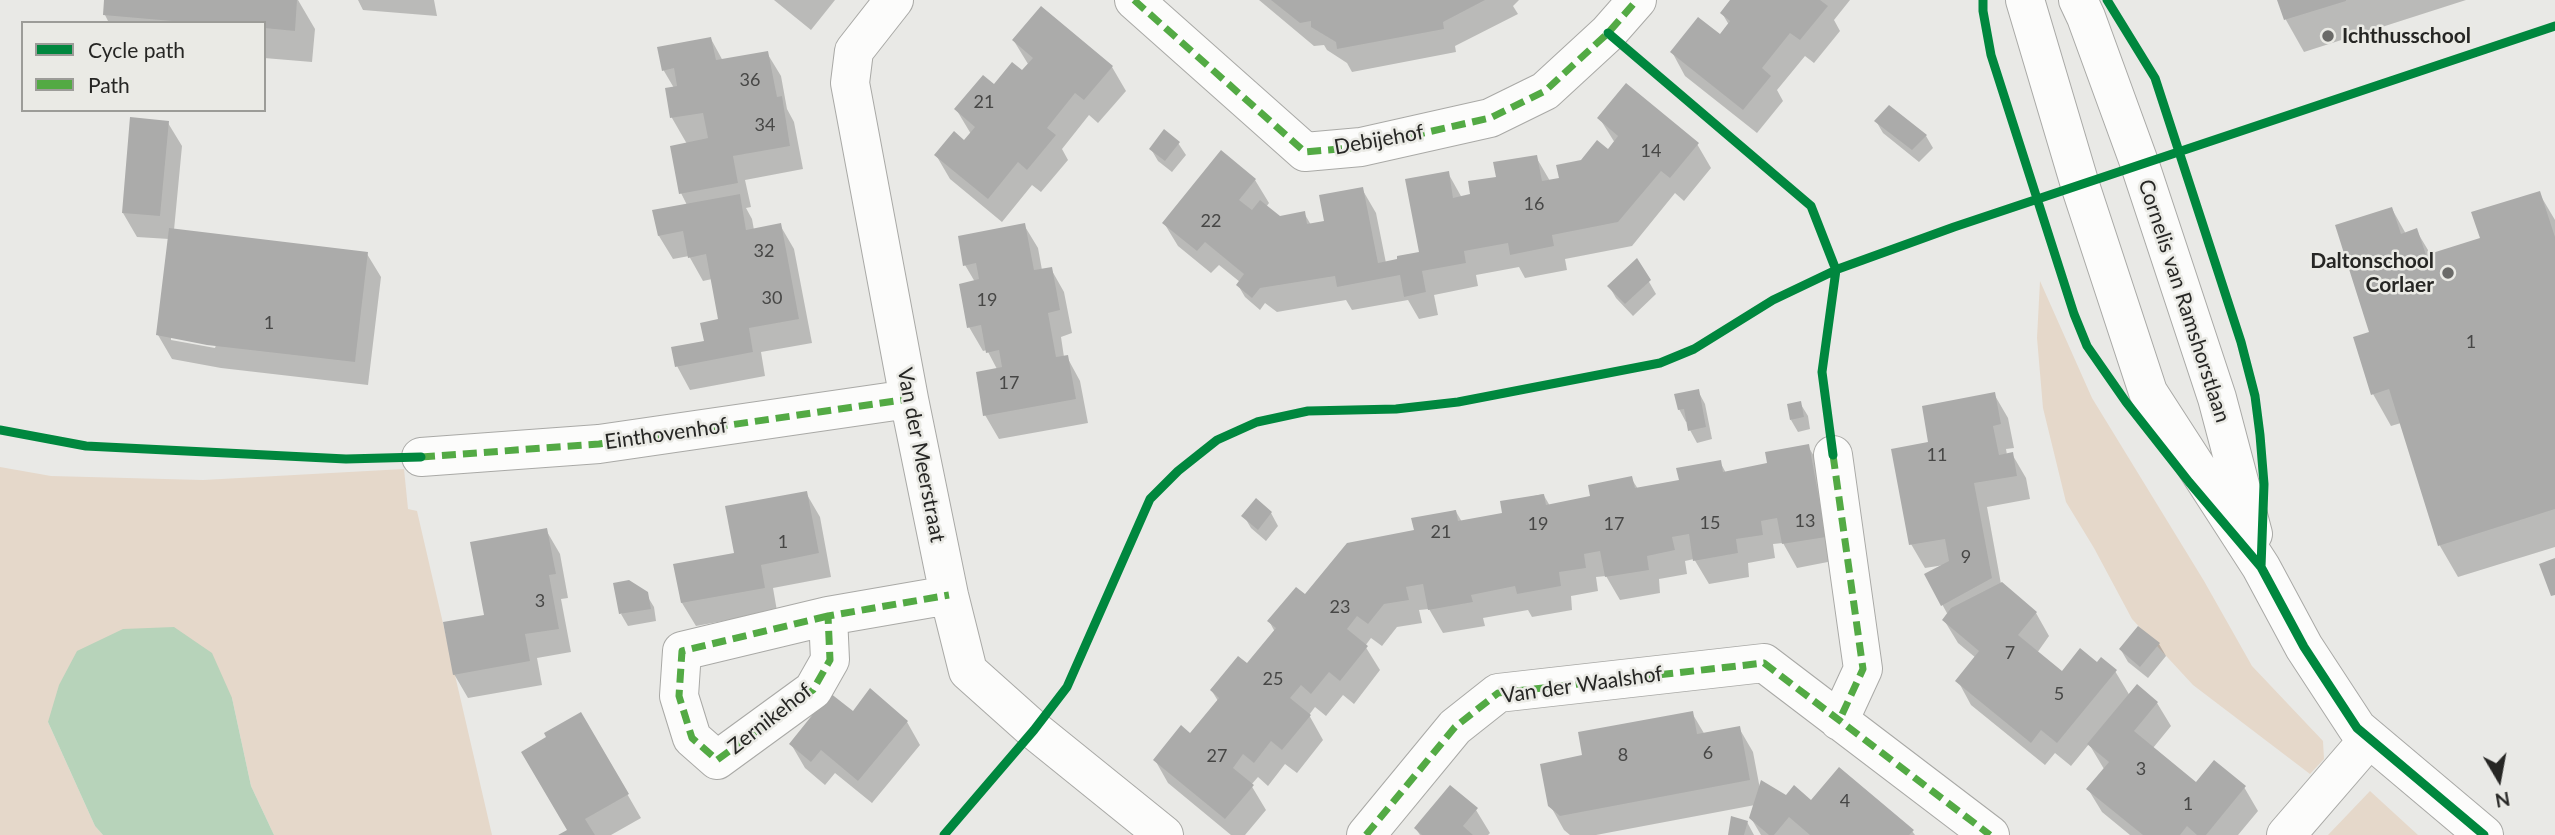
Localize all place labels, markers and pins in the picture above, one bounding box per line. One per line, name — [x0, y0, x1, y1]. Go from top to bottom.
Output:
place label: Ichthusschool — [2342, 23, 2471, 49]
marker: Ichthusschool — [2320, 28, 2336, 44]
place label: Daltonschool Corlaer — [2310, 248, 2434, 298]
marker: Daltonschool Corlaer — [2440, 265, 2456, 281]

